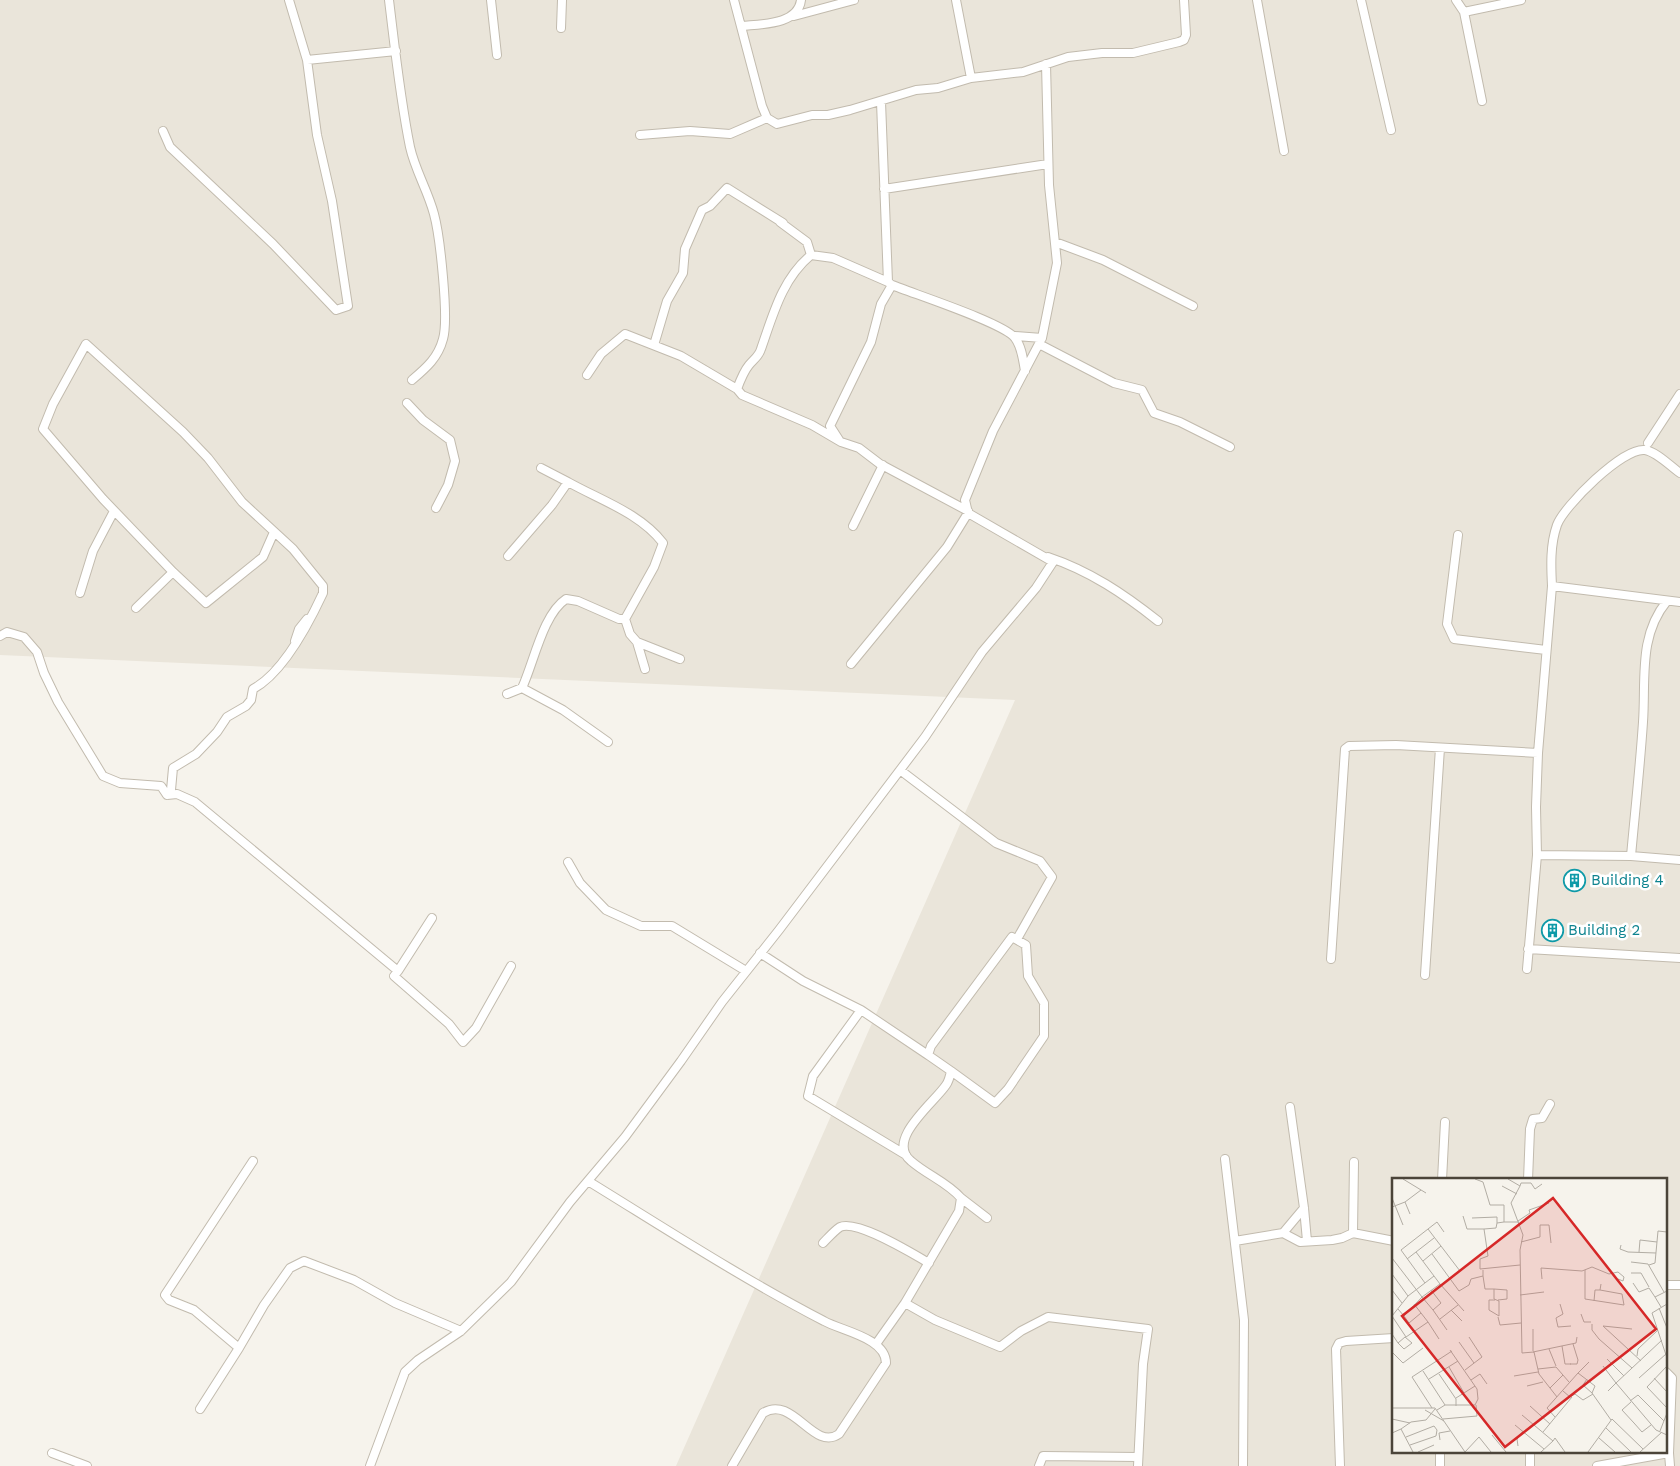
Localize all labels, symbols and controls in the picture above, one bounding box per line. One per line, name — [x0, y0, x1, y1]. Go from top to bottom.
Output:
building icon: Building 4 — [1563, 868, 1587, 892]
place label: Building 4 — [1591, 871, 1664, 889]
building icon: Building 2 — [1540, 918, 1564, 942]
place label: Building 2 — [1568, 921, 1640, 939]
inset map — [1392, 1178, 1668, 1454]

